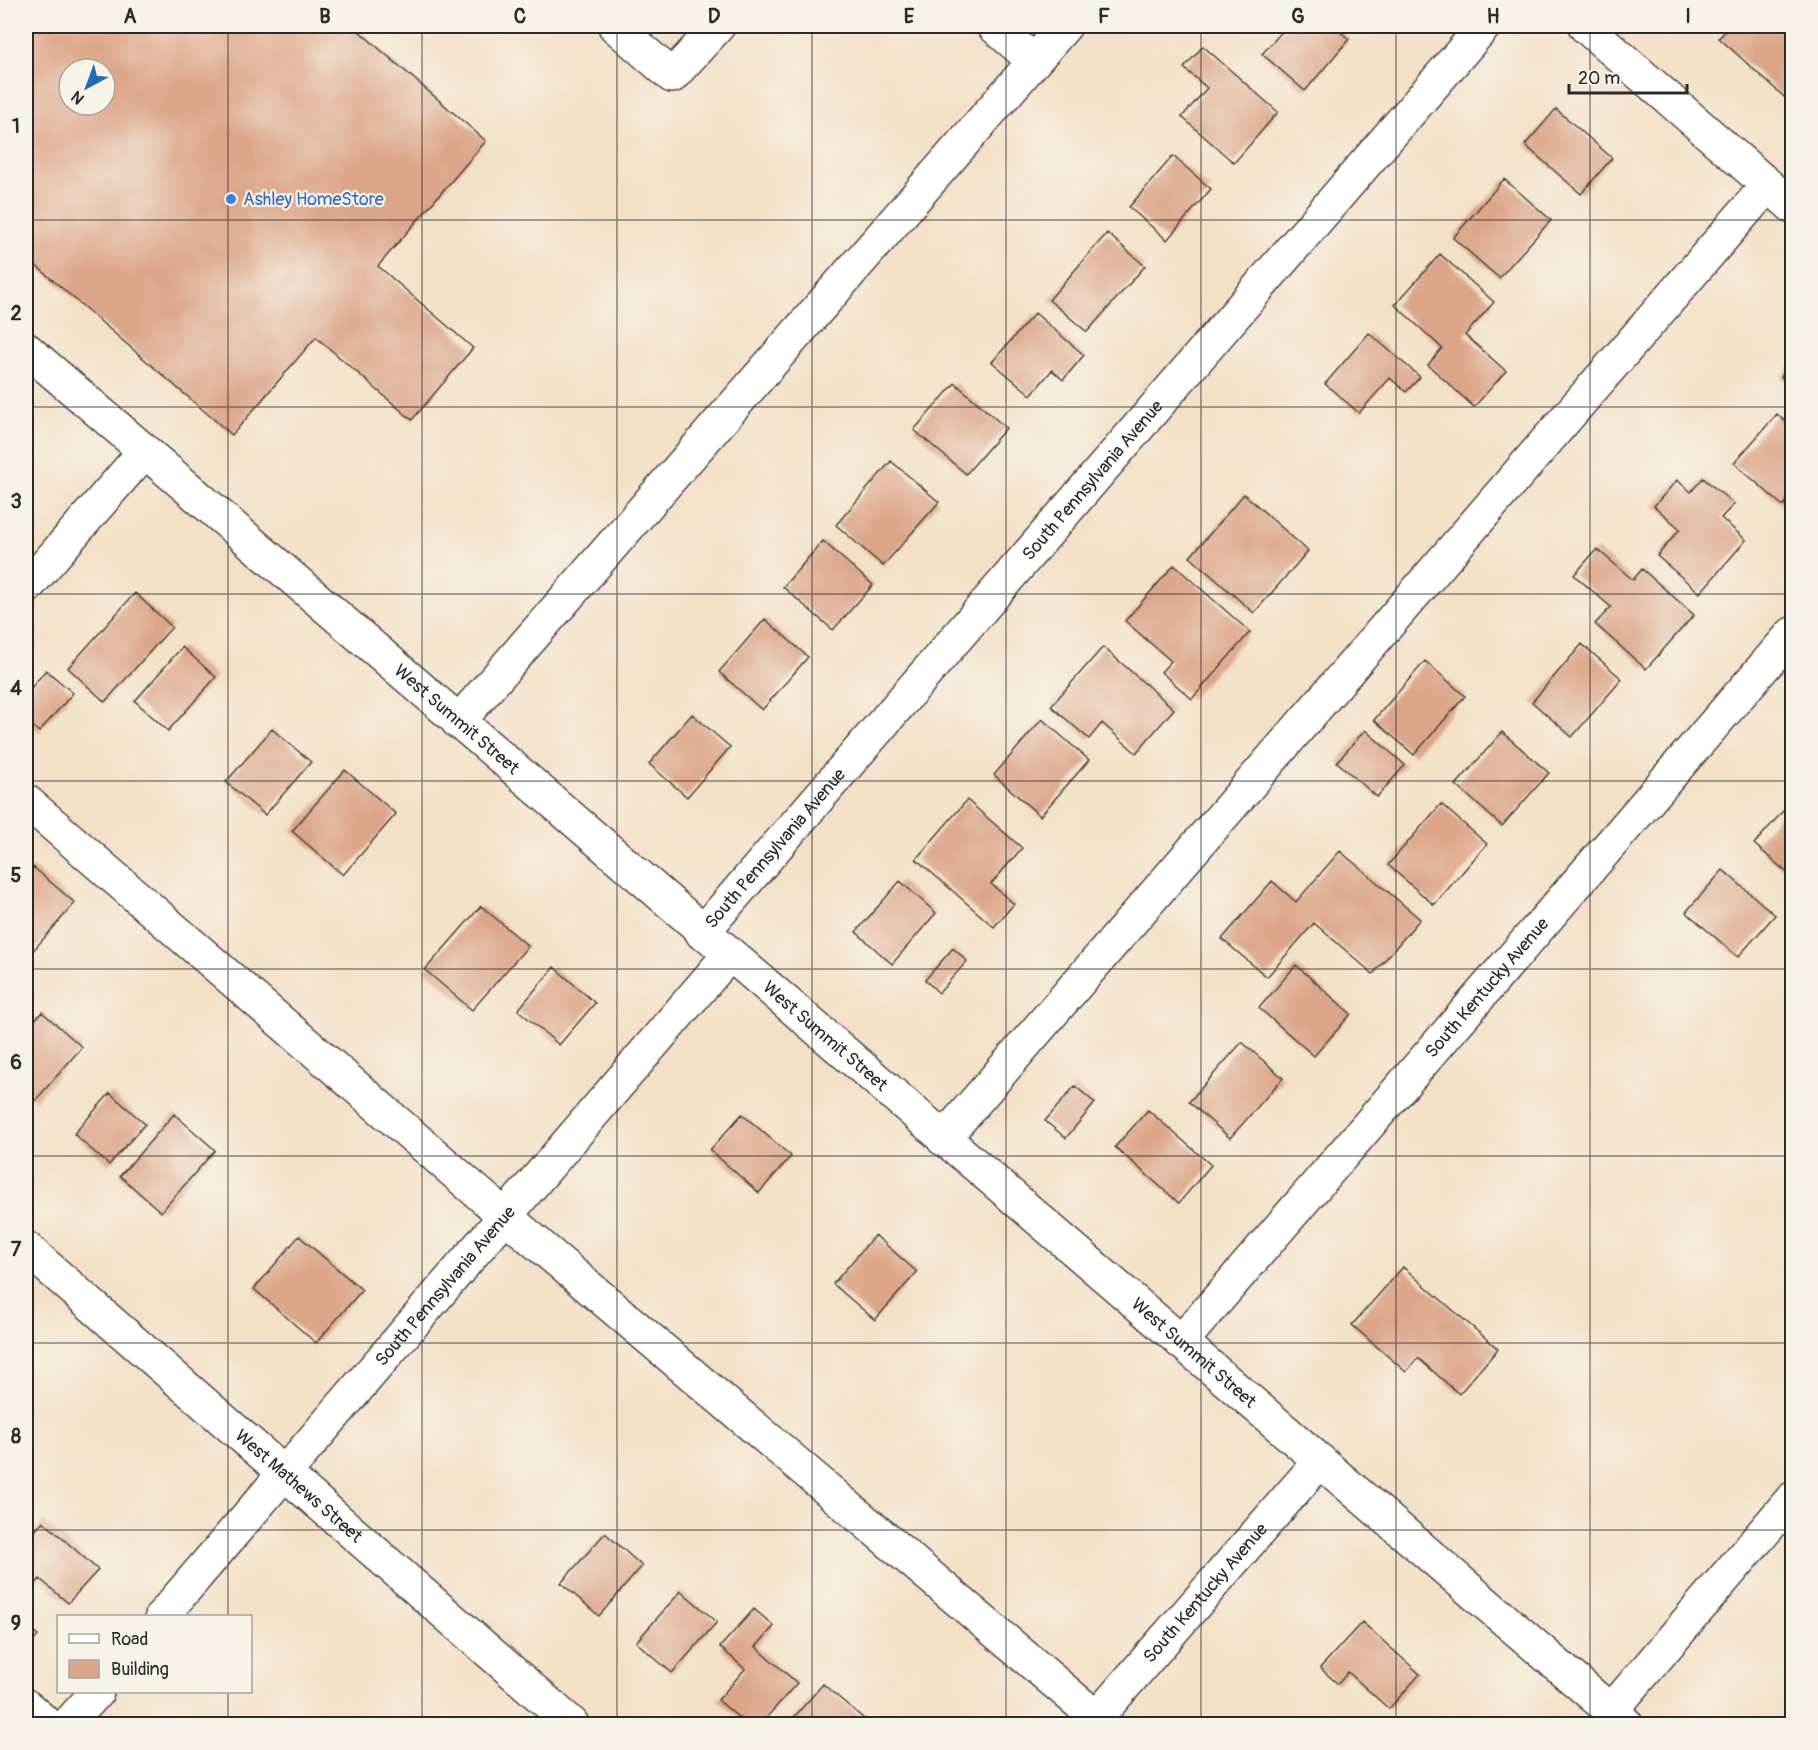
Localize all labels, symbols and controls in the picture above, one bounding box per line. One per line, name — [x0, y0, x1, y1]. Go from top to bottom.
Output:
text: A — [124, 4, 137, 29]
text: B — [319, 4, 331, 29]
text: C — [514, 4, 526, 29]
text: D — [708, 4, 721, 29]
text: E — [904, 4, 915, 29]
text: F — [1098, 4, 1110, 29]
text: G — [1291, 4, 1305, 29]
text: H — [1487, 4, 1500, 29]
text: I — [1685, 4, 1691, 29]
north arrow — [57, 57, 117, 117]
scale bar — [1569, 57, 1688, 95]
text: 20 m — [1578, 67, 1620, 90]
text: N — [67, 86, 88, 109]
text: 1 — [12, 114, 20, 139]
place label: Ashley HomeStore — [243, 188, 384, 211]
marker: Ashley HomeStore — [224, 192, 238, 206]
text: 2 — [10, 301, 22, 326]
street label: South Pennsylvania Avenue — [1017, 395, 1168, 565]
text: 3 — [10, 489, 22, 514]
street label: West Summit Street — [389, 659, 524, 780]
text: 4 — [10, 676, 22, 701]
street label: South Pennsylvania Avenue — [700, 763, 851, 933]
text: 5 — [11, 863, 22, 888]
street label: South Kentucky Avenue — [1420, 913, 1554, 1063]
street label: West Summit Street — [758, 976, 893, 1097]
text: 6 — [10, 1050, 22, 1075]
street label: South Pennsylvania Avenue — [370, 1201, 521, 1371]
text: 7 — [11, 1237, 22, 1262]
street label: West Summit Street — [1126, 1293, 1261, 1414]
text: 8 — [11, 1424, 21, 1449]
street label: West Mathews Street — [230, 1424, 368, 1549]
street label: South Kentucky Avenue — [1138, 1518, 1273, 1668]
text: 9 — [11, 1611, 21, 1636]
legend — [57, 1615, 252, 1693]
text: Road — [111, 1628, 148, 1651]
text: Building — [111, 1658, 169, 1681]

